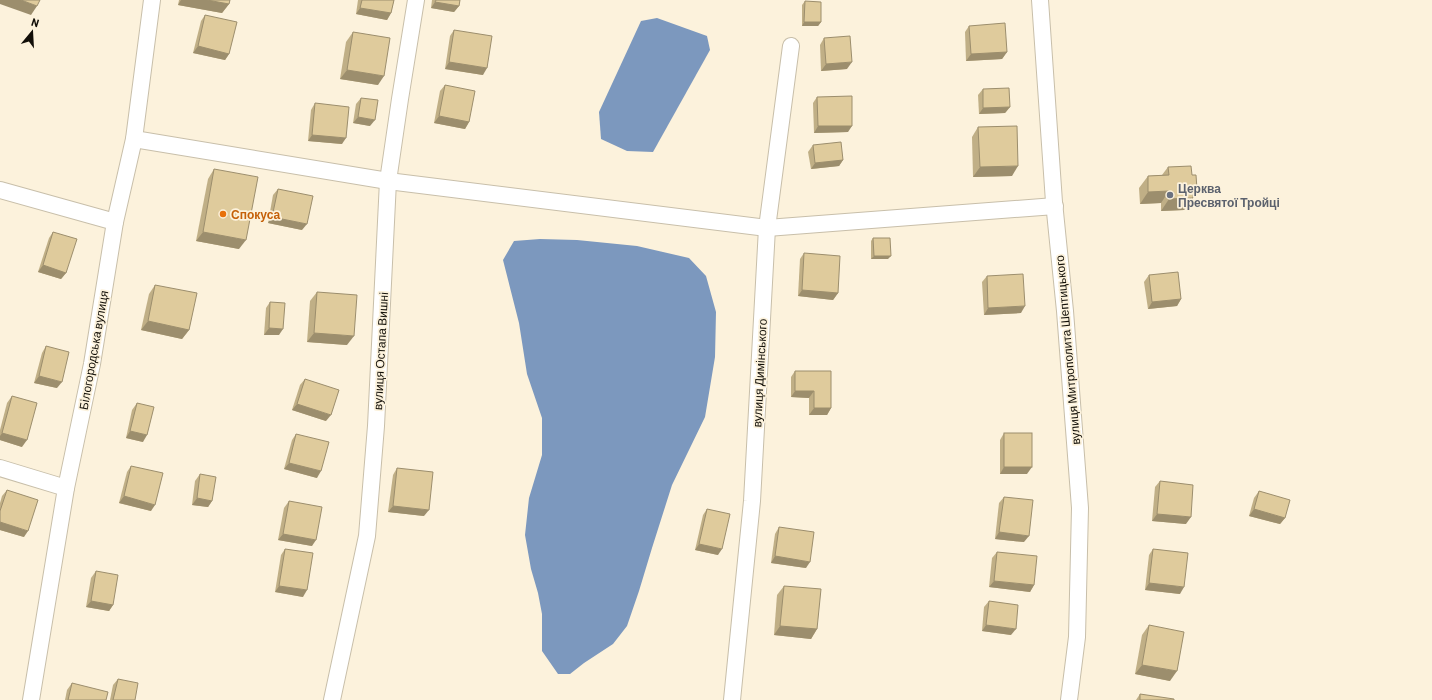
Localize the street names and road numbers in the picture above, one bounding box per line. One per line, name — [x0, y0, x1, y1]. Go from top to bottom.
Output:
street label: вулиця Митрополита Шептицького — [1052, 254, 1083, 445]
street label: Білогородська вулиця — [76, 289, 111, 411]
street label: вулиця Остапа Вишні — [370, 292, 391, 410]
street label: вулиця Димінського — [749, 318, 770, 428]

